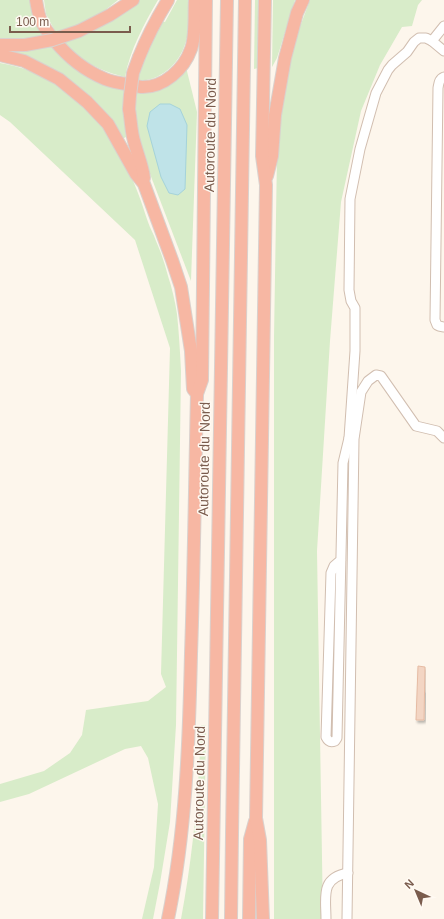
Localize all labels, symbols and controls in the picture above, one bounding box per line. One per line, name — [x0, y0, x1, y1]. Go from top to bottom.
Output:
scale bar — [10, 8, 130, 34]
text: 100 m — [16, 15, 49, 29]
street label: Autoroute du Nord — [201, 78, 219, 192]
street label: Autoroute du Nord — [195, 402, 213, 516]
street label: Autoroute du Nord — [190, 726, 208, 840]
north arrow — [396, 871, 436, 911]
text: N — [402, 877, 416, 891]

